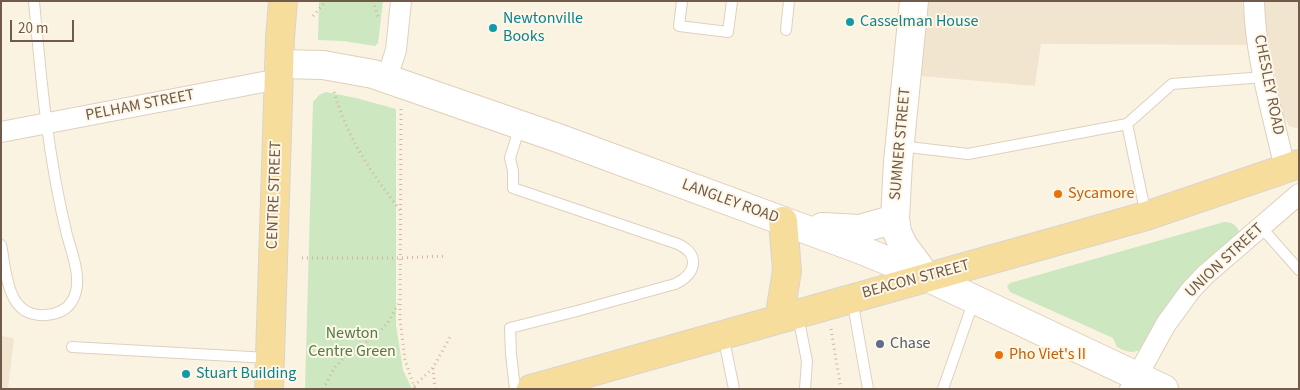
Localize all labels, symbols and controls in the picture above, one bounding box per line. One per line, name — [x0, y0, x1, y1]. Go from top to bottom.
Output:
place label: Newtonville Books — [503, 9, 583, 47]
scale bar — [12, 10, 76, 42]
place label: Casselman House — [860, 12, 978, 32]
marker: Casselman House — [844, 16, 856, 28]
text: 20 m — [18, 18, 48, 39]
marker: Newtonville Books — [487, 22, 499, 34]
street label: CHESLEY ROAD — [1249, 33, 1287, 137]
street label: PELHAM STREET — [84, 86, 196, 126]
street label: SUMNER STREET — [887, 87, 915, 201]
street label: CENTRE STREET — [264, 140, 286, 250]
street label: LANGLEY ROAD — [679, 176, 781, 228]
place label: Sycamore — [1068, 184, 1134, 204]
marker: Sycamore — [1052, 188, 1064, 200]
street label: UNION STREET — [1182, 220, 1268, 302]
street label: BEACON STREET — [860, 256, 972, 304]
park label: Newton Centre Green — [308, 324, 396, 362]
place label: Chase — [890, 334, 931, 354]
marker: Chase — [874, 338, 886, 350]
place label: Pho Viet's II — [1009, 345, 1086, 365]
marker: Pho Viet's II — [993, 349, 1005, 361]
place label: Stuart Building — [196, 364, 296, 384]
marker: Stuart Building — [180, 368, 192, 380]

